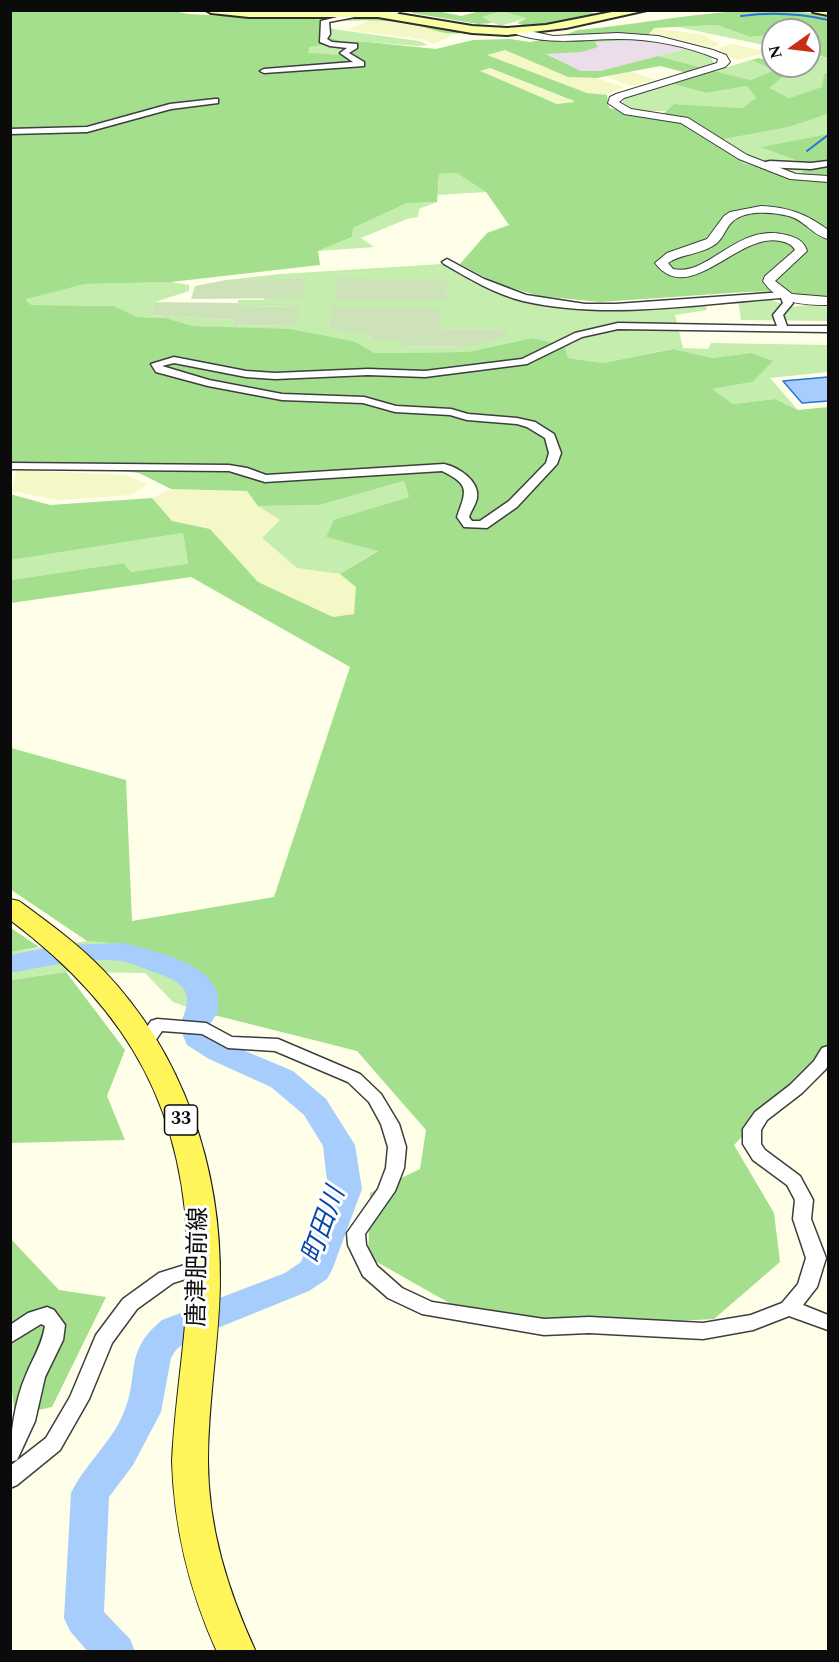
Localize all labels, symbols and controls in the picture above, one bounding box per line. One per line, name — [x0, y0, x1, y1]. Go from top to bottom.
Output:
north arrow — [761, 18, 821, 78]
text: N — [762, 43, 789, 61]
road number: 33 — [164, 1105, 198, 1135]
water label: 町田川 — [298, 1184, 354, 1268]
street label: 唐津肥前線 — [185, 1207, 215, 1327]

